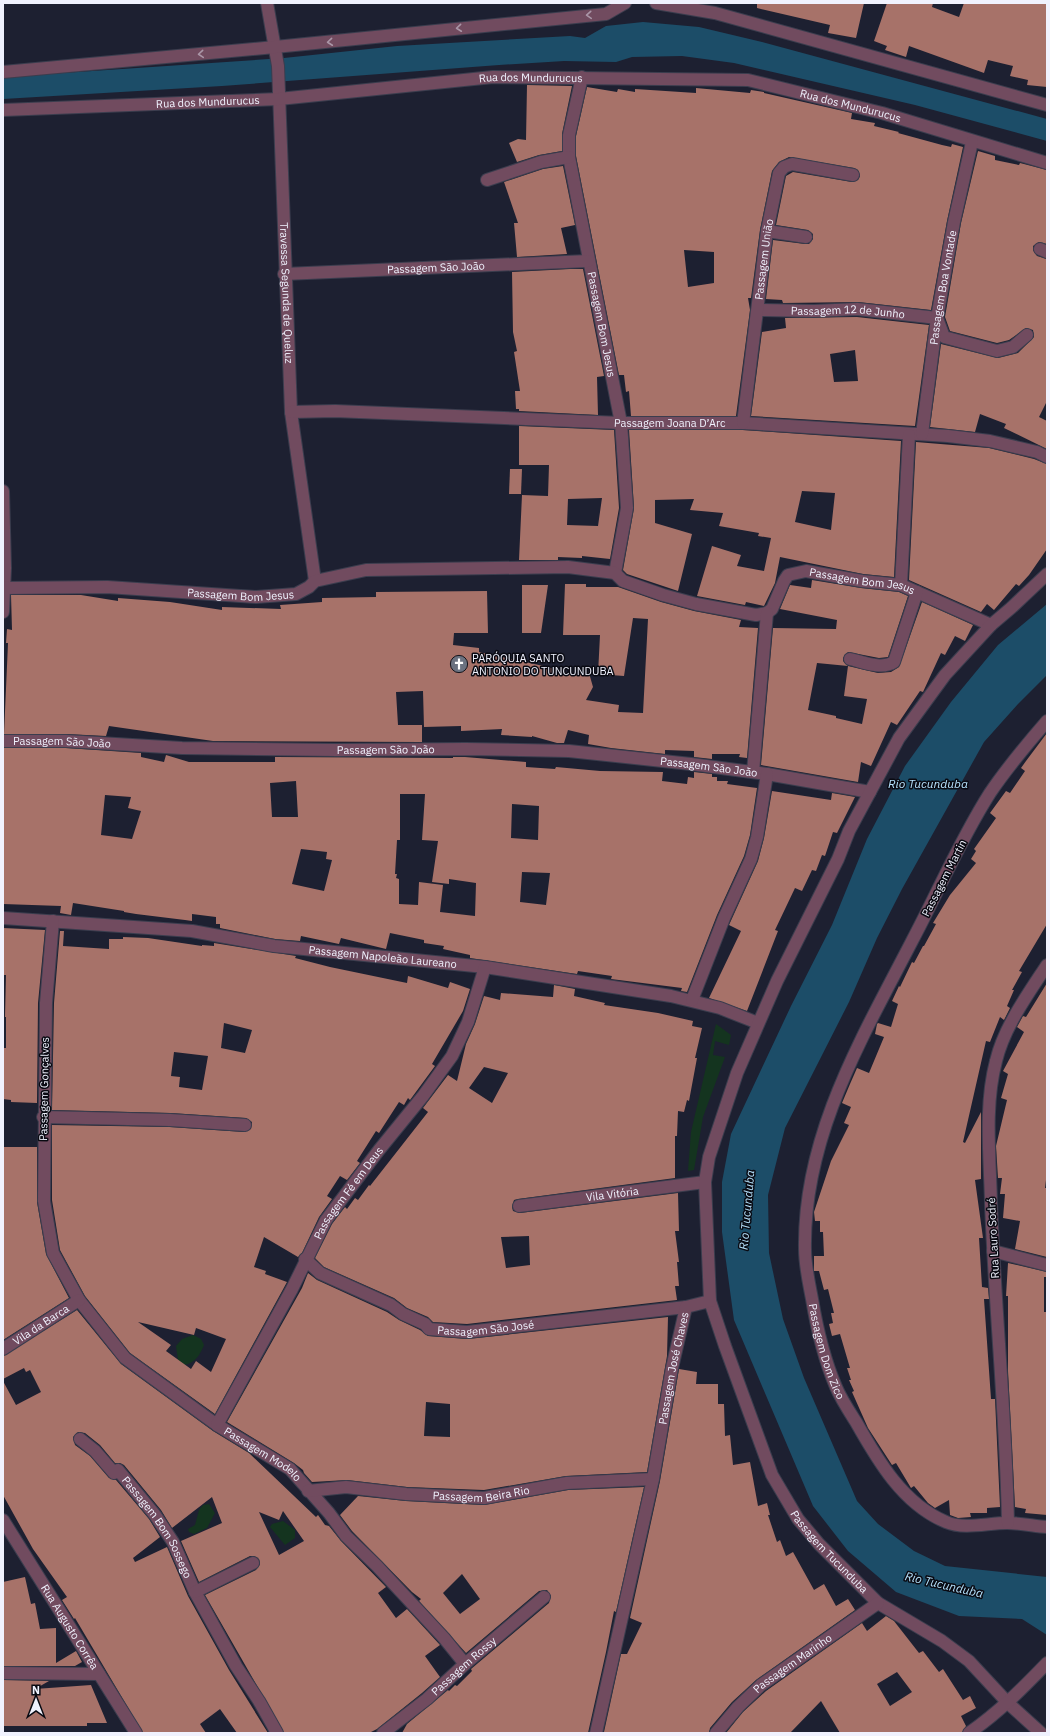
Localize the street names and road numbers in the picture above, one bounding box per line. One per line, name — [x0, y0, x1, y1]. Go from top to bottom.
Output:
street label: Rua dos Mundurucus — [478, 70, 583, 85]
street label: Rua dos Mundurucus — [798, 86, 903, 125]
street label: Rua dos Mundurucus — [156, 93, 260, 111]
street label: Passagem União — [751, 218, 776, 301]
street label: Travessa Segunda de Queluz — [277, 222, 296, 364]
street label: Passagem Boa Vontade — [927, 229, 959, 346]
street label: Passagem São João — [387, 258, 485, 277]
street label: Passagem Bom Jesus — [585, 270, 619, 378]
street label: Passagem 12 de Junho — [791, 302, 906, 321]
street label: Passagem Joana D’Arc — [614, 416, 726, 430]
street label: Passagem Bom Jesus — [808, 565, 917, 597]
street label: Passagem Bom Jesus — [187, 585, 295, 604]
street label: Passagem São João — [13, 734, 111, 751]
street label: Passagem São João — [337, 742, 435, 757]
street label: Passagem São João — [660, 754, 758, 780]
street label: Passagem Martin — [919, 837, 969, 919]
street label: Passagem Napoleão Laureano — [308, 942, 457, 971]
street label: Passagem Gonçalves — [36, 1037, 52, 1141]
street label: Passagem Fé em Deus — [311, 1144, 386, 1242]
street label: Vila Vitória — [585, 1184, 640, 1204]
street label: Rua Lauro Sodré — [984, 1197, 1002, 1279]
street label: Vila da Barca — [10, 1301, 72, 1348]
street label: Passagem Dom Zico — [806, 1302, 848, 1402]
street label: Passagem José Chaves — [655, 1311, 692, 1426]
street label: Passagem São José — [437, 1317, 535, 1339]
street label: Passagem Modelo — [222, 1424, 305, 1484]
street label: Passagem Bom Sossego — [119, 1473, 195, 1580]
street label: Passagem Beira Rio — [432, 1483, 531, 1505]
street label: Passagem Tucunduba — [787, 1508, 871, 1596]
street label: Rua Augusto Corrêa — [38, 1582, 102, 1672]
street label: Passagem Marinho — [750, 1631, 834, 1696]
street label: Passagem Rossy — [428, 1633, 499, 1698]

